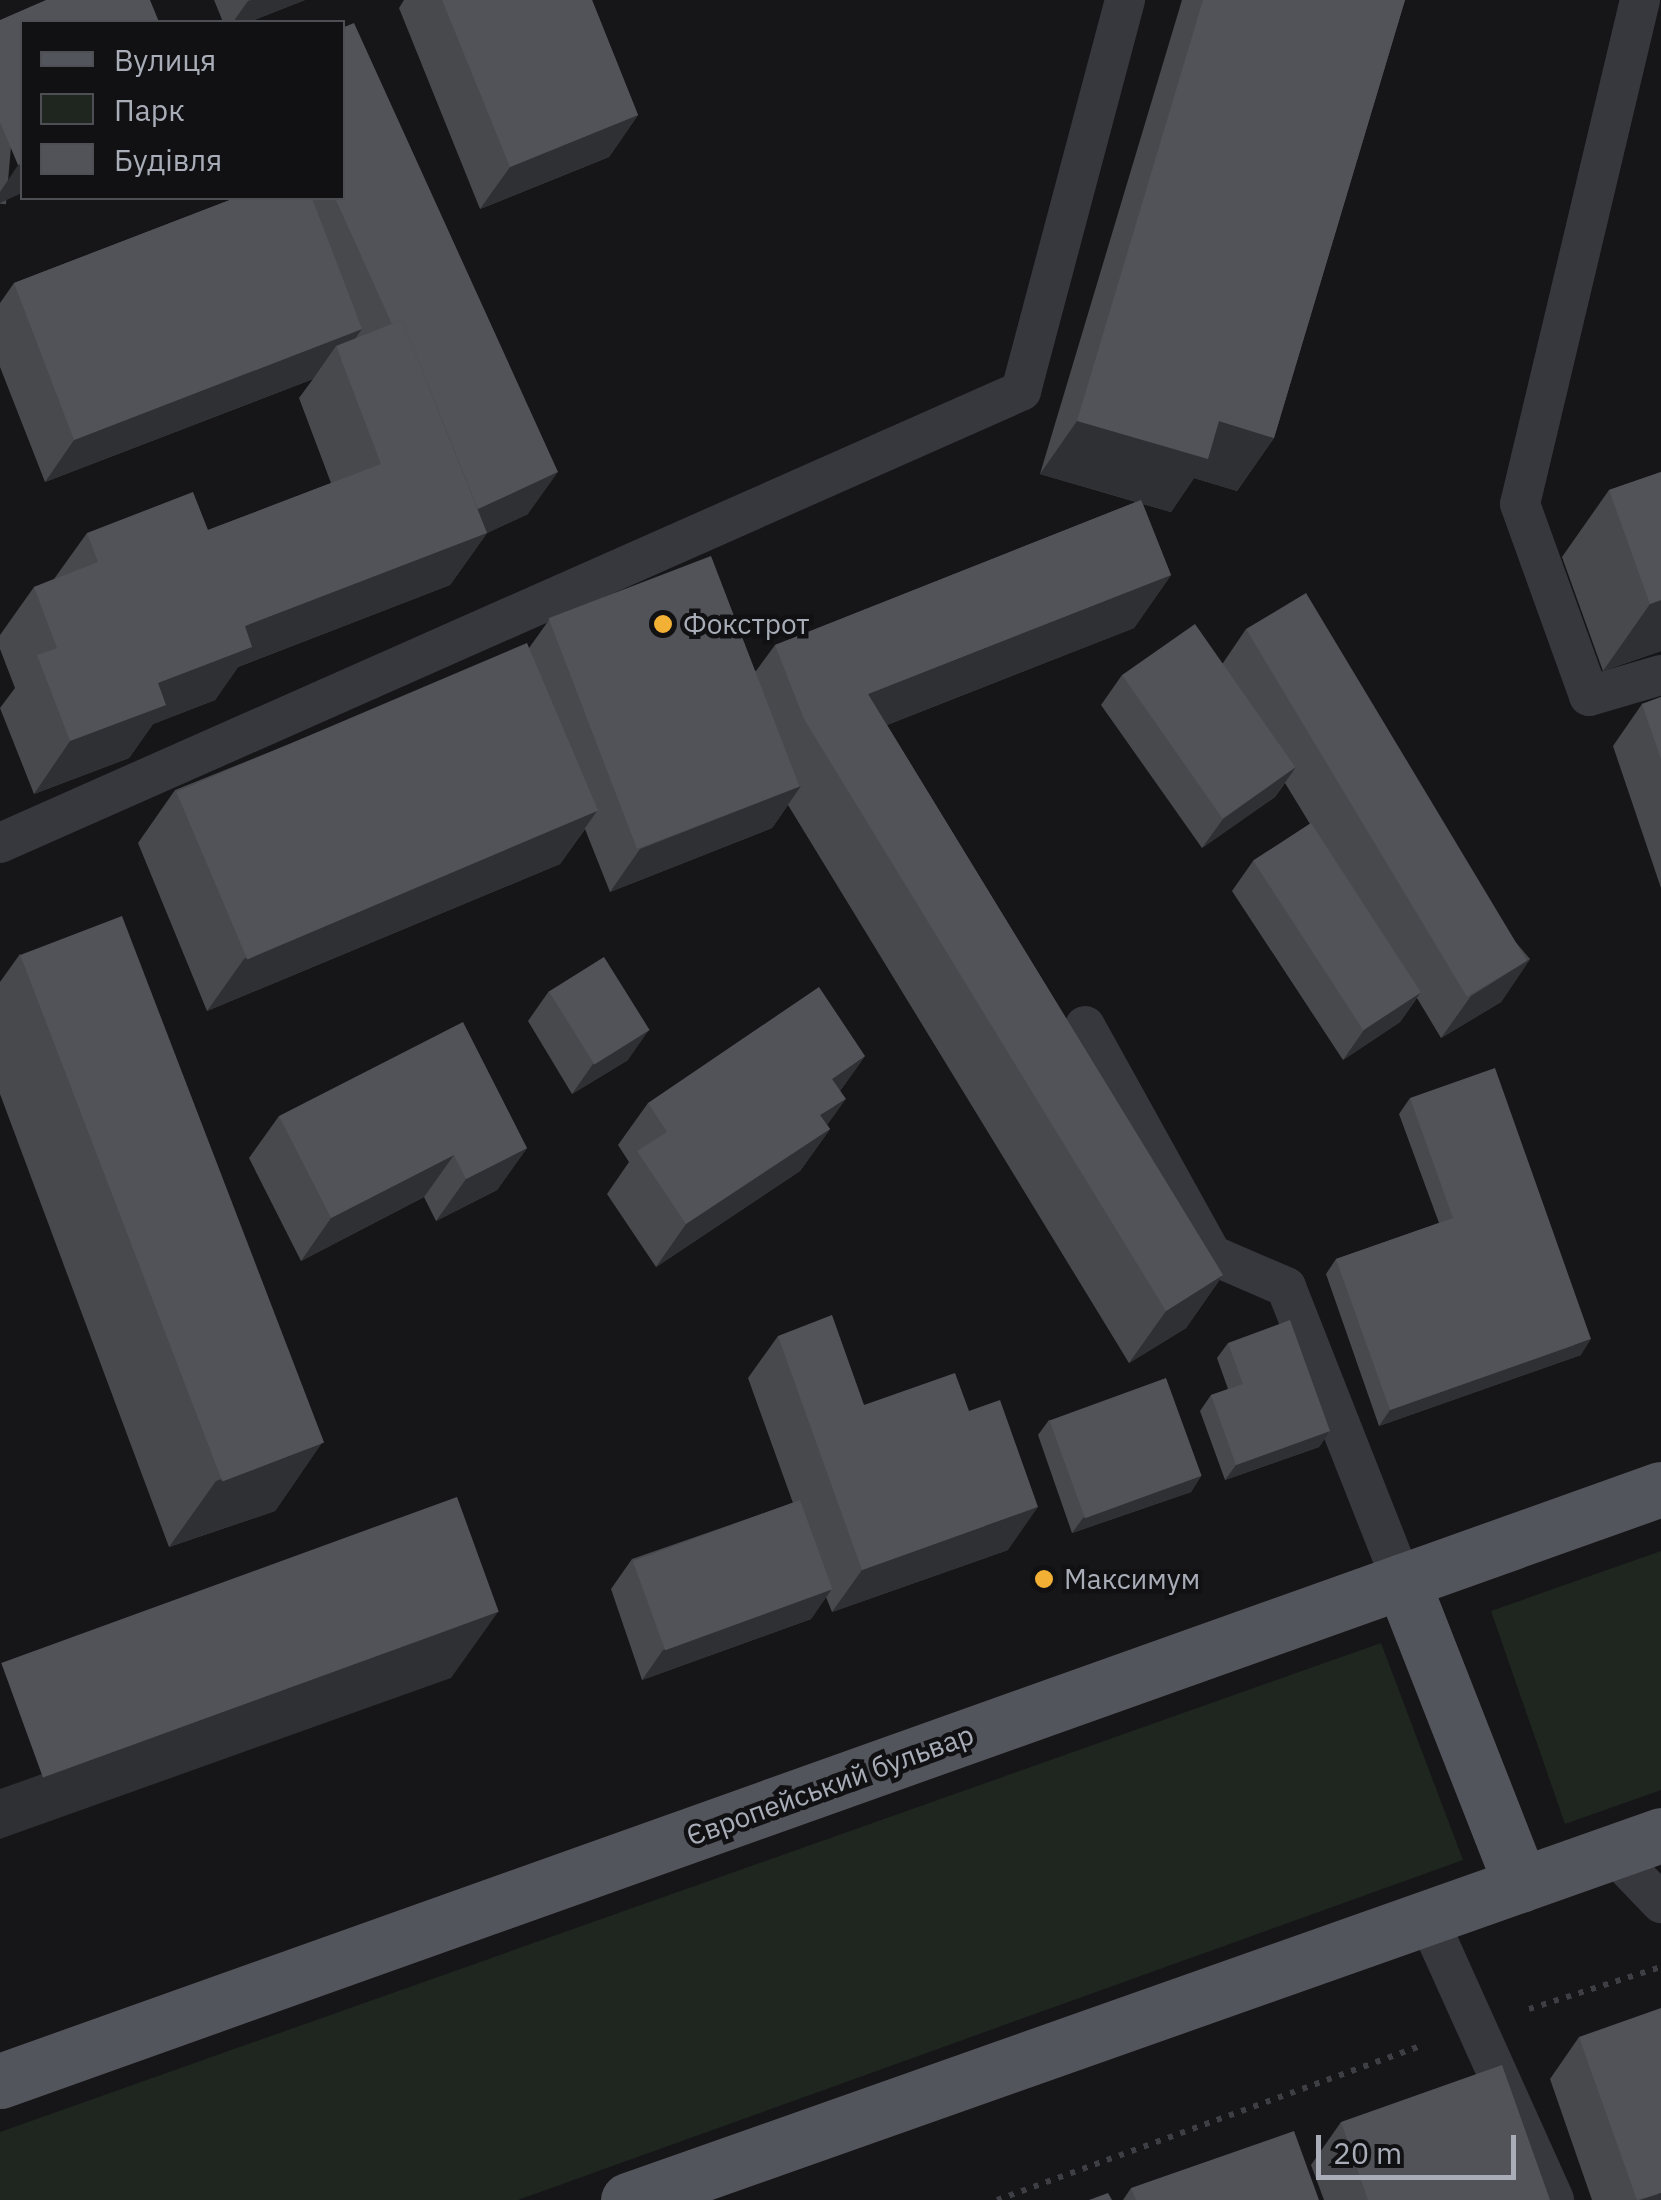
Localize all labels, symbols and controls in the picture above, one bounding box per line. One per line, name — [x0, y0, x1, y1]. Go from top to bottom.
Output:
legend — [20, 20, 345, 200]
text: Вулиця — [114, 40, 216, 79]
text: Парк — [114, 90, 185, 129]
text: Будівля — [114, 140, 222, 179]
place label: Фокстрот — [683, 607, 809, 641]
marker: Фокстрот — [652, 613, 674, 635]
place label: Максимум — [1064, 1562, 1200, 1596]
marker: Максимум — [1033, 1568, 1055, 1590]
street label: Європейський бульвар — [682, 1717, 978, 1853]
scale bar — [1321, 2115, 1521, 2177]
text: 20 m — [1333, 2133, 1402, 2172]

